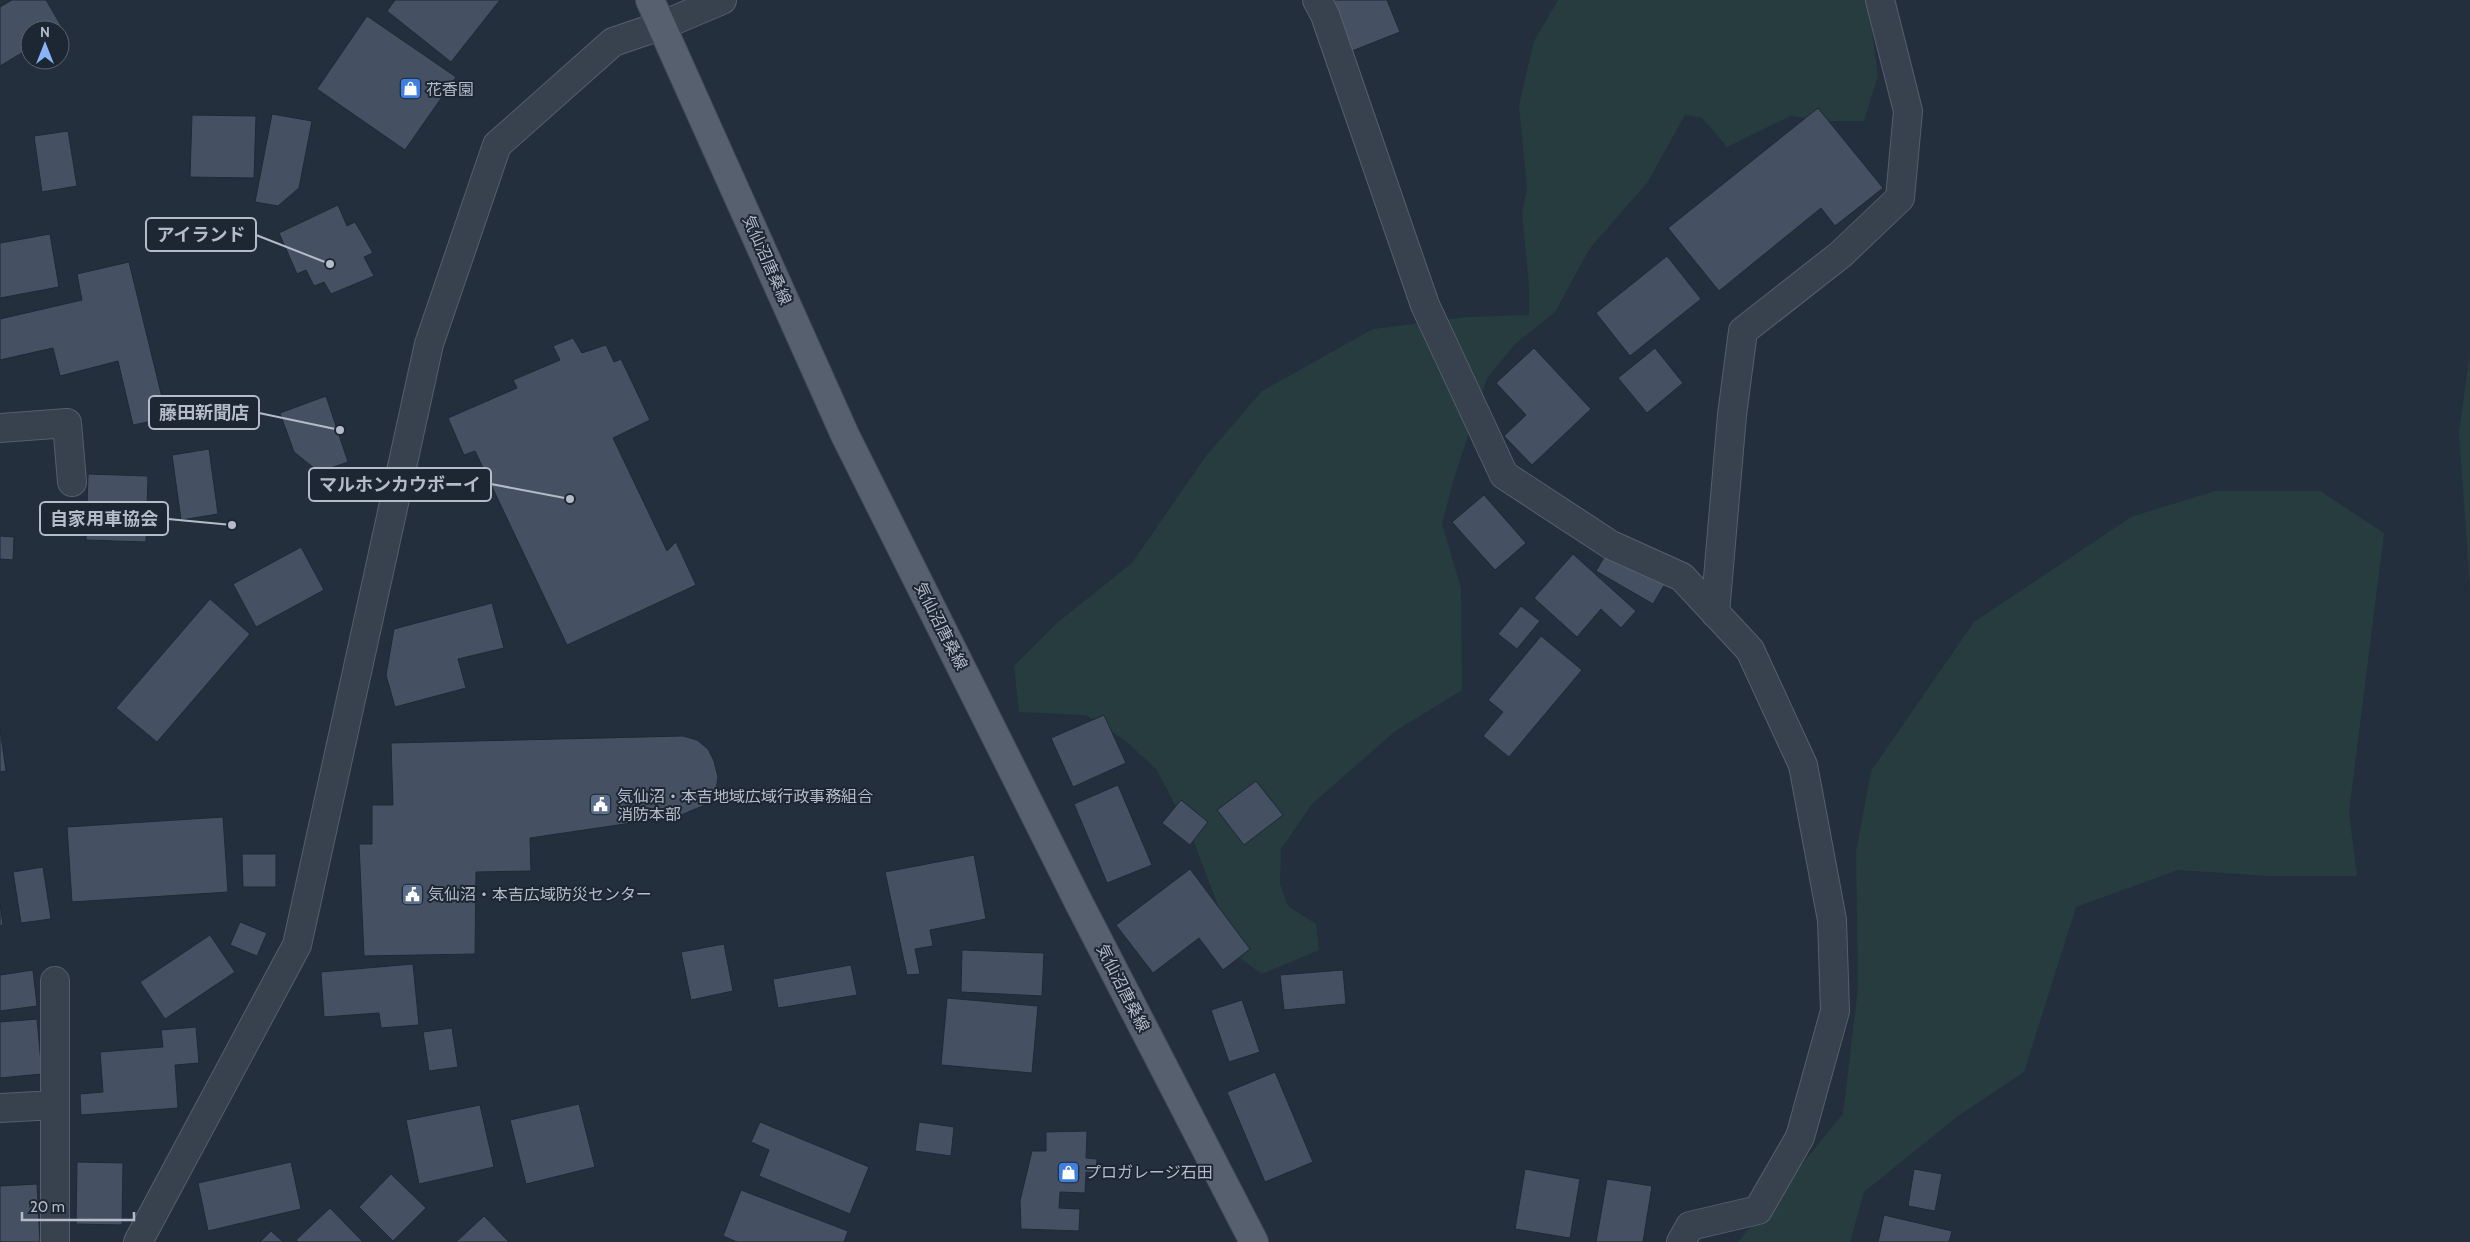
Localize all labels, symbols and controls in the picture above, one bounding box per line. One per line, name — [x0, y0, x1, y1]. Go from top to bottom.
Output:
north arrow — [20, 20, 70, 70]
text: N — [40, 23, 50, 41]
shop icon: 花香園 — [398, 77, 422, 101]
place label: 花香園 — [426, 80, 474, 99]
street label: 気仙沼唐桑線 — [739, 212, 795, 308]
callout: アイランド — [146, 218, 256, 251]
text: アイランド — [156, 224, 246, 246]
callout: 藤田新聞店 — [149, 396, 259, 429]
text: 藤田新聞店 — [159, 402, 249, 424]
callout: マルホンカウボーイ — [309, 468, 491, 501]
text: マルホンカウボーイ — [319, 474, 481, 496]
callout: 自家用車協会 — [40, 502, 168, 535]
text: 自家用車協会 — [50, 508, 158, 530]
street label: 気仙沼唐桑線 — [911, 579, 971, 673]
place label: 気仙沼・本吉地域広域行政事務組合 消防本部 — [617, 787, 873, 824]
public building icon: 気仙沼・本吉地域広域行政事務組合 消防本部 — [589, 793, 613, 817]
public building icon: 気仙沼・本吉広域防災センター — [400, 882, 424, 906]
place label: 気仙沼・本吉広域防災センター — [428, 885, 652, 904]
street label: 気仙沼唐桑線 — [1093, 941, 1153, 1035]
shop icon: プロガレージ石田 — [1057, 1160, 1081, 1184]
place label: プロガレージ石田 — [1085, 1163, 1213, 1182]
scale bar — [22, 1190, 135, 1222]
text: 20 m — [30, 1198, 65, 1216]

